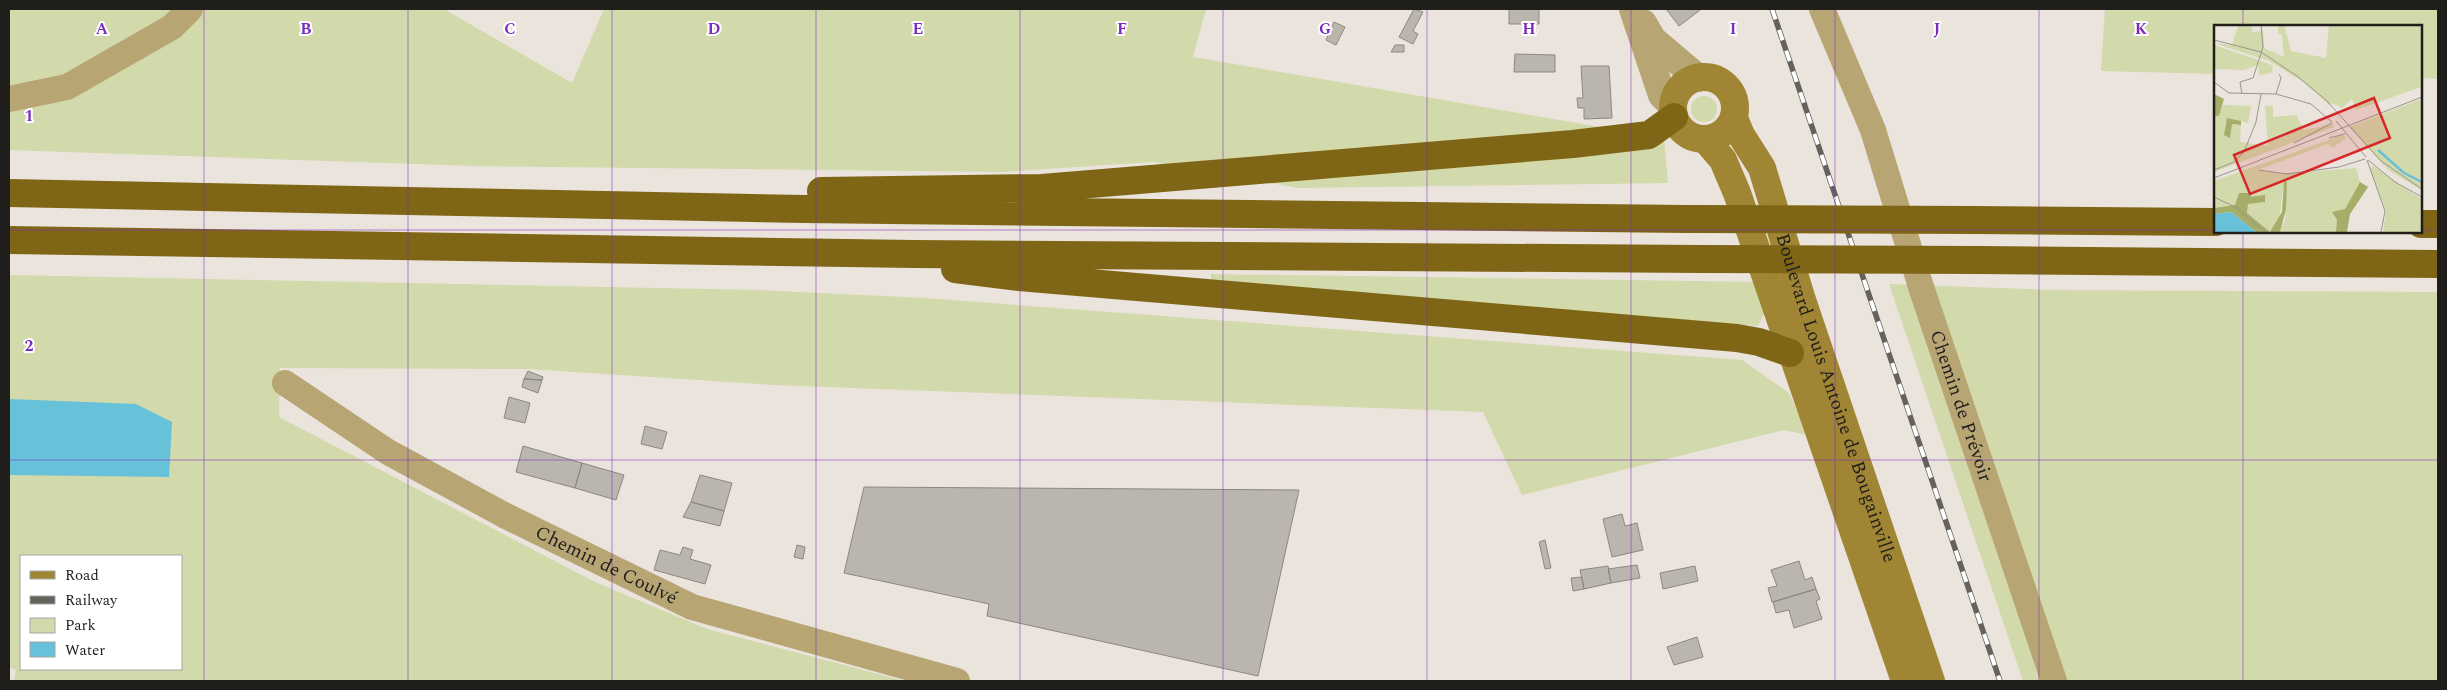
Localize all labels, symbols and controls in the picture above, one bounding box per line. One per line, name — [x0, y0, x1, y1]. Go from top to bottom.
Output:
text: A — [96, 17, 109, 41]
text: B — [300, 17, 312, 41]
text: C — [504, 17, 516, 41]
text: D — [708, 17, 721, 41]
text: E — [913, 17, 923, 41]
text: F — [1117, 17, 1127, 41]
text: G — [1319, 17, 1331, 41]
text: H — [1522, 17, 1536, 41]
text: I — [1730, 17, 1736, 41]
text: J — [1934, 17, 1941, 41]
text: K — [2135, 17, 2148, 41]
inset map — [2214, 25, 2422, 232]
text: 1 — [25, 104, 33, 128]
street label: Boulevard Louis Antoine de Bougainville — [1768, 230, 1904, 566]
street label: Chemin de Prévoir — [1922, 326, 2000, 486]
text: 2 — [25, 334, 34, 358]
street label: Chemin de Coulvé — [530, 518, 683, 612]
legend — [20, 555, 182, 670]
text: Road — [65, 564, 99, 587]
text: Railway — [65, 589, 118, 612]
text: Park — [65, 614, 96, 637]
text: Water — [65, 639, 105, 662]

